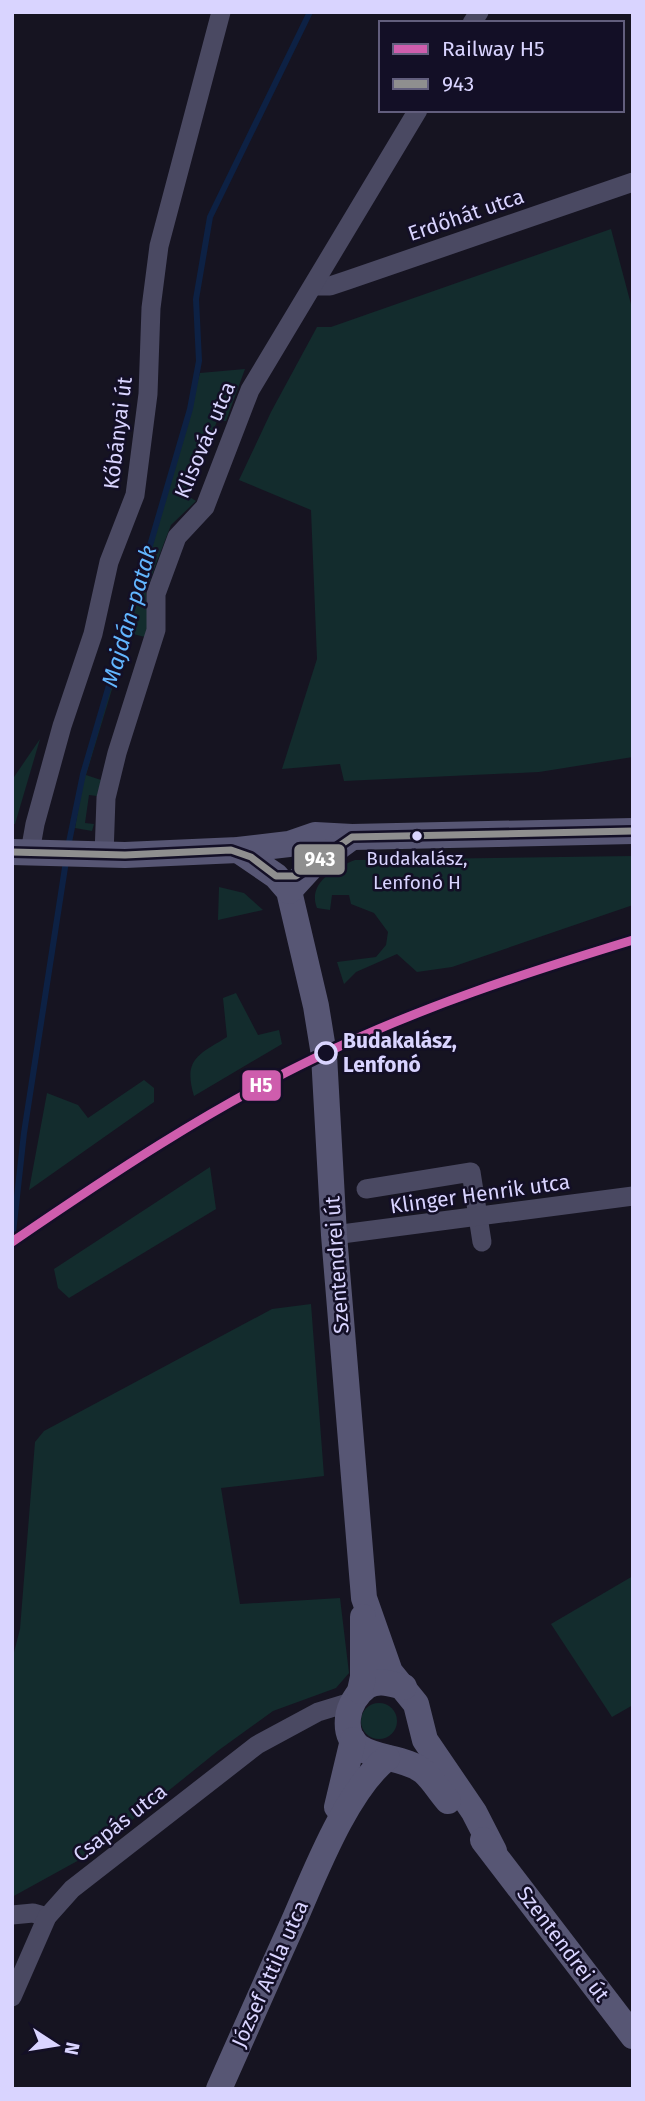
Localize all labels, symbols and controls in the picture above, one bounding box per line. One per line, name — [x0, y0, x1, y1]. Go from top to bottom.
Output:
legend — [379, 21, 624, 112]
text: Railway H5 — [442, 36, 545, 62]
text: 943 — [442, 71, 474, 97]
street label: Erdőhát utca — [405, 183, 527, 247]
street label: Kőbányai út — [98, 375, 138, 491]
street label: Klisovác utca — [169, 378, 241, 502]
water label: Majdán-patak — [95, 542, 163, 690]
marker: Budakalász, Lenfonó H — [410, 829, 424, 843]
line badge: 943 — [293, 843, 346, 876]
place label: Budakalász, Lenfonó H — [366, 847, 468, 894]
text: 943 — [305, 848, 335, 871]
place label: Budakalász, Lenfonó — [343, 1028, 457, 1078]
marker: Budakalász, Lenfonó — [315, 1042, 337, 1064]
line badge: H5 — [241, 1069, 282, 1102]
text: H5 — [250, 1074, 272, 1097]
street label: Klinger Henrik utca — [388, 1168, 572, 1220]
street label: Szentendrei út — [319, 1195, 355, 1335]
street label: Csapás utca — [68, 1778, 172, 1868]
street label: Szentendrei út — [511, 1881, 615, 2007]
street label: József Attila utca — [226, 1896, 314, 2052]
north arrow — [21, 2010, 91, 2080]
text: N — [60, 2040, 85, 2057]

